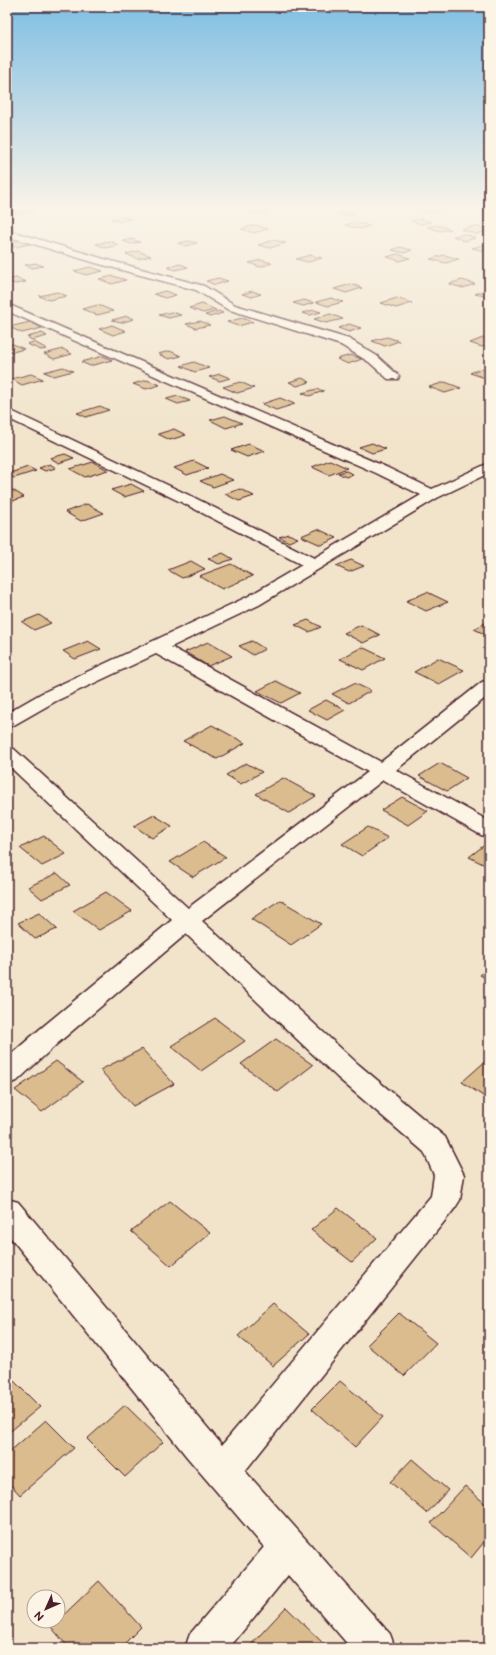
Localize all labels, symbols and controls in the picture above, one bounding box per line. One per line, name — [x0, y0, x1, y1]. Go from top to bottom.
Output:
north arrow — [26, 1589, 66, 1629]
text: N — [32, 1608, 47, 1623]

